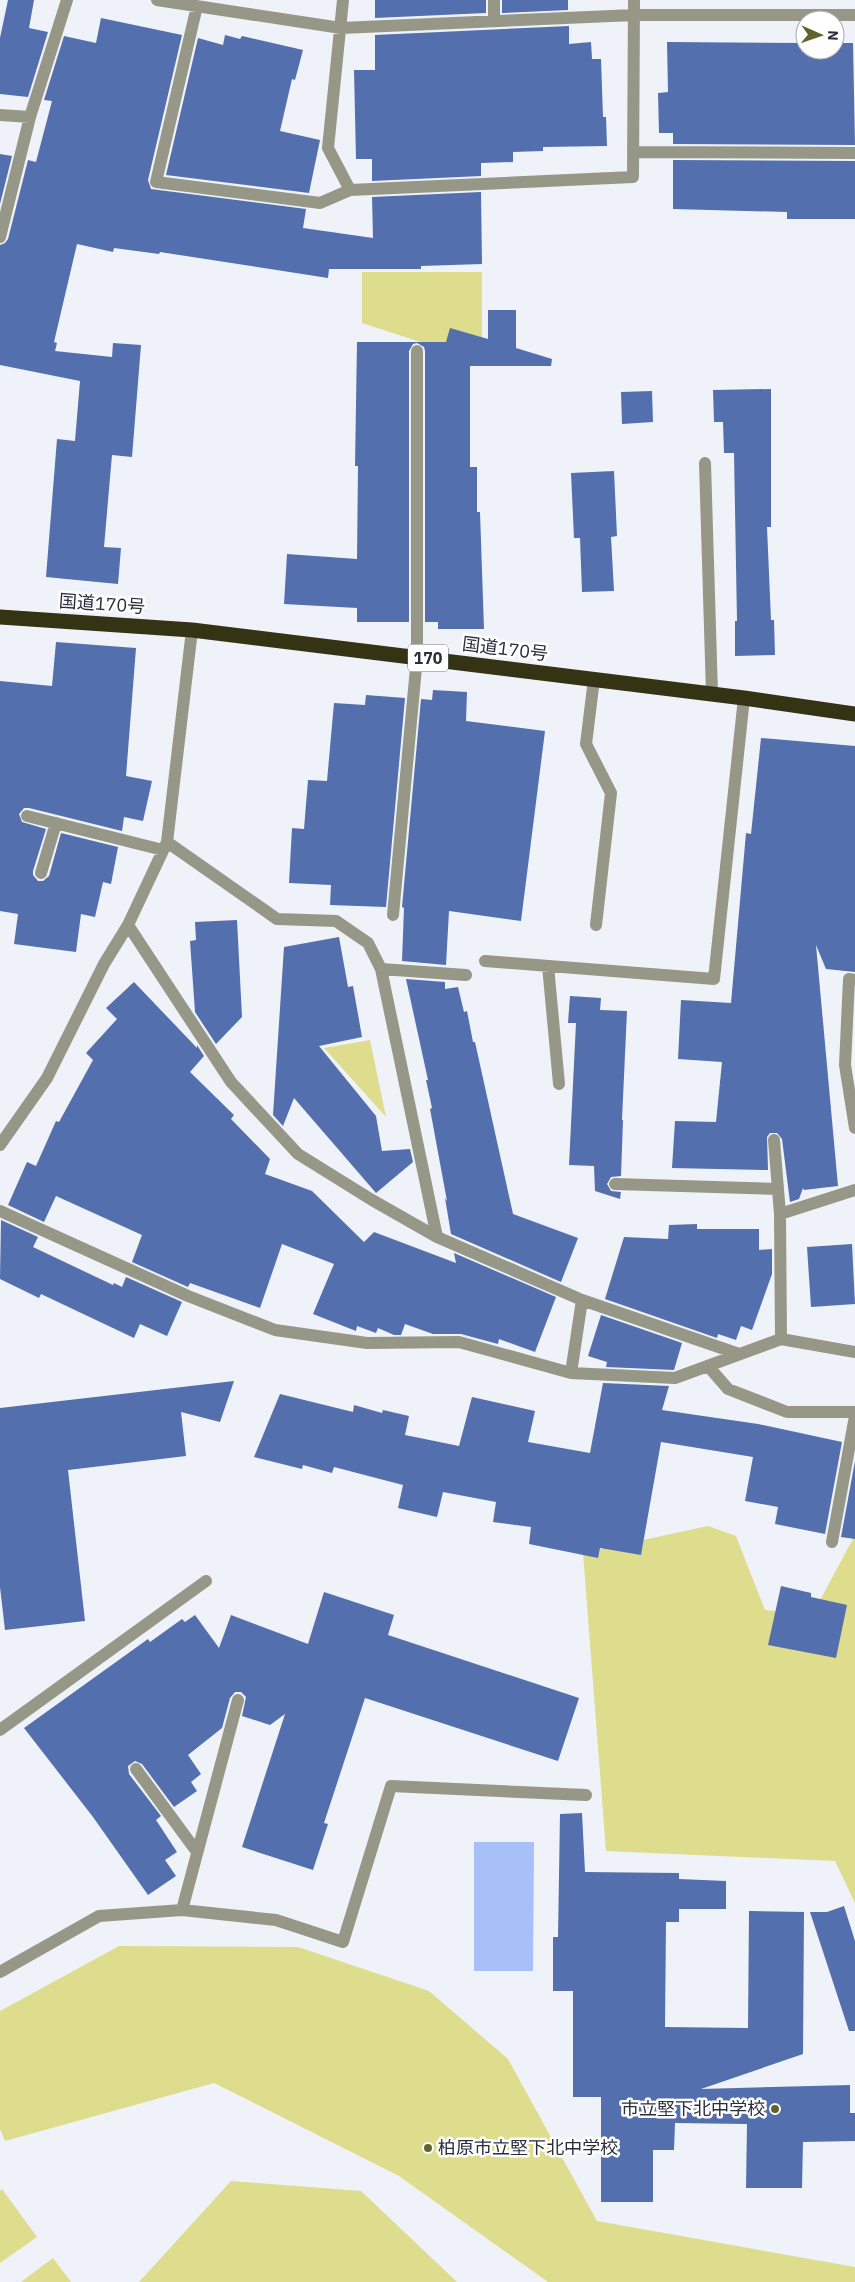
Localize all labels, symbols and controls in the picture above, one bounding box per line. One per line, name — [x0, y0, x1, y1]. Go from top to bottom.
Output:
north arrow — [795, 10, 845, 60]
text: N — [824, 30, 842, 41]
street label: 国道170号 — [58, 589, 146, 618]
street label: 国道170号 — [461, 632, 549, 665]
road number: 170 — [408, 644, 448, 671]
place label: 市立堅下北中学校 — [621, 2097, 765, 2120]
marker: 市立堅下北中学校 — [769, 2103, 781, 2115]
place label: 柏原市立堅下北中学校 — [438, 2136, 618, 2159]
marker: 柏原市立堅下北中学校 — [422, 2142, 434, 2154]

